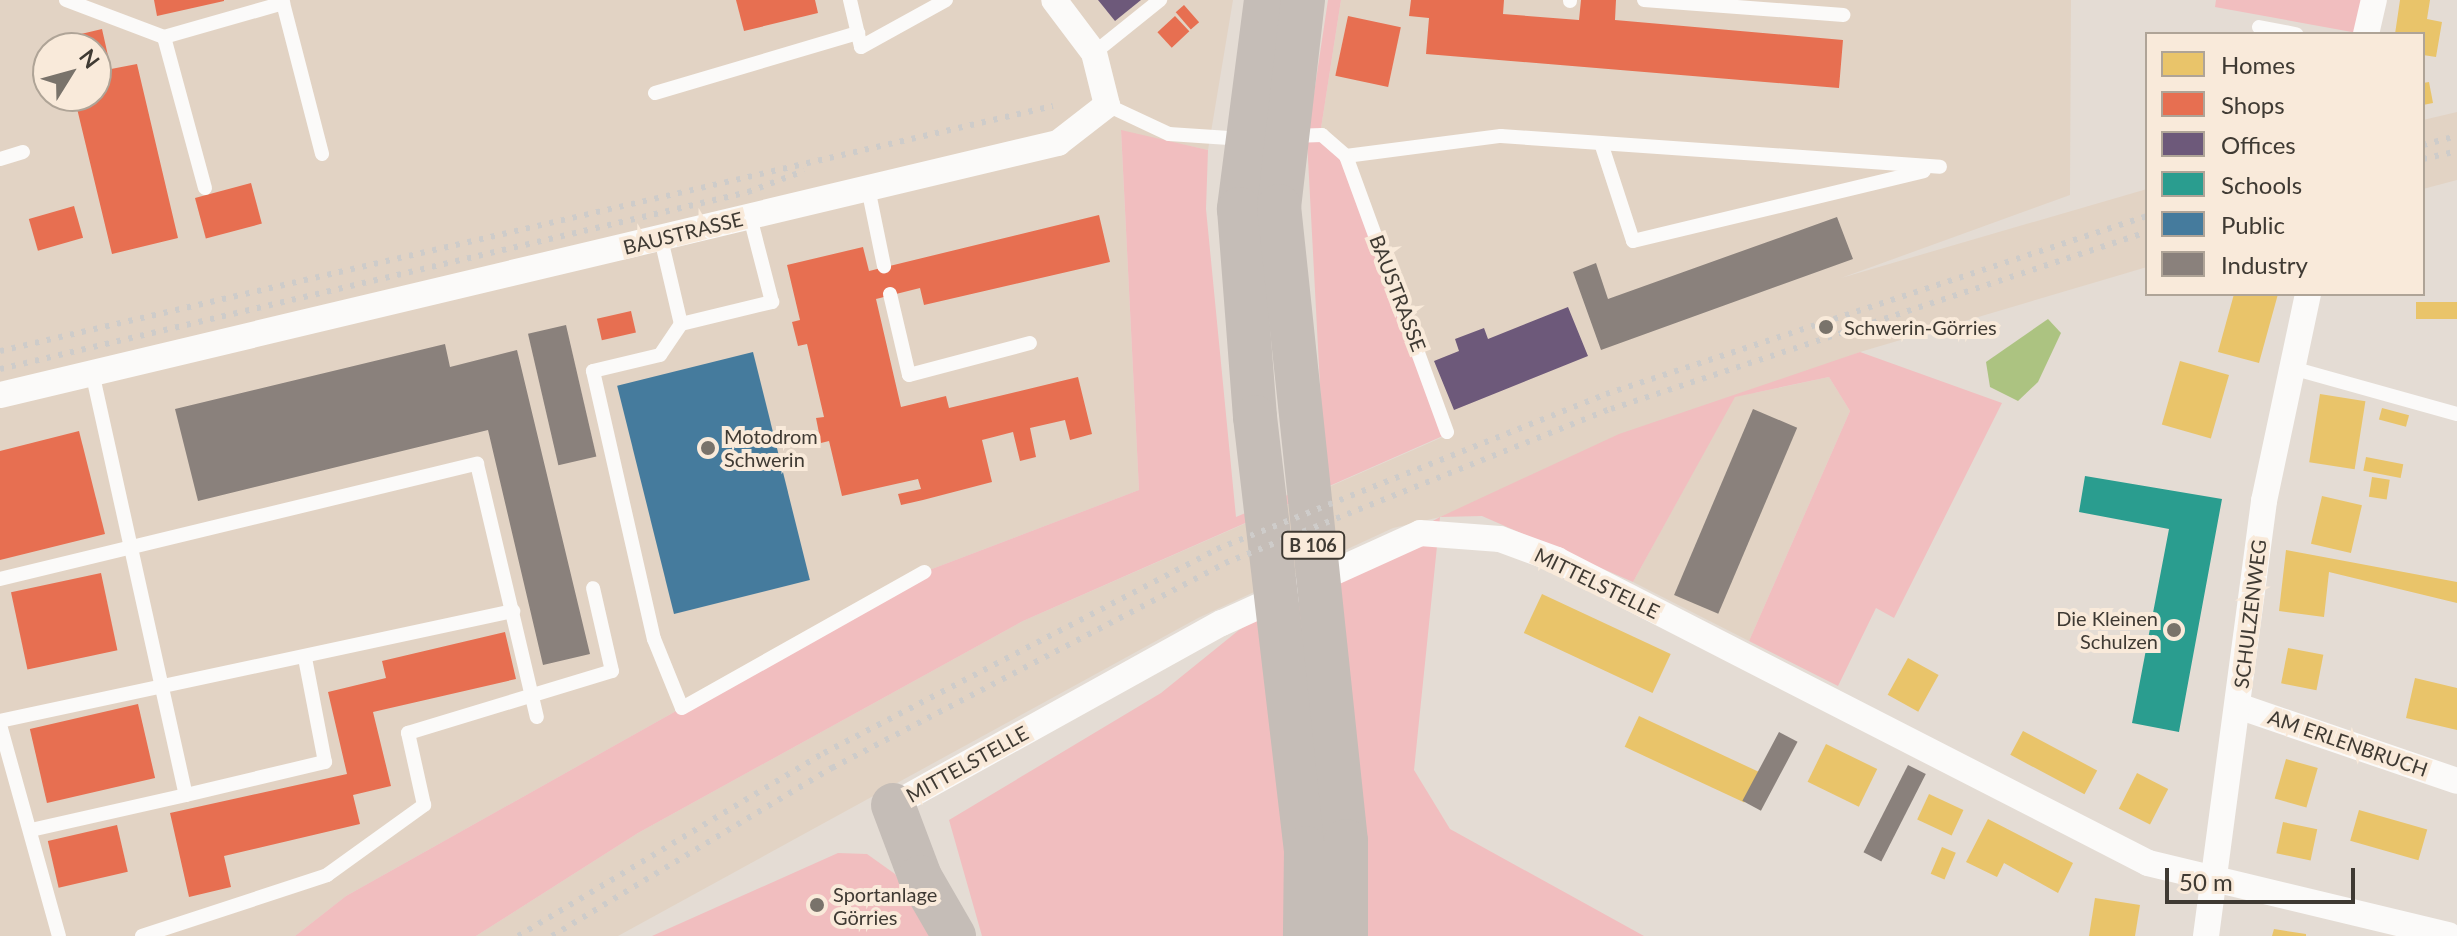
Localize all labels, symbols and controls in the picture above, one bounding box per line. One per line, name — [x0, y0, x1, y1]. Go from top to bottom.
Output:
north arrow — [32, 32, 112, 112]
legend — [2145, 32, 2425, 296]
text: N — [74, 44, 106, 73]
text: Homes — [2221, 50, 2295, 79]
text: Shops — [2221, 90, 2285, 119]
text: Offices — [2221, 130, 2296, 159]
text: Schools — [2221, 170, 2302, 199]
street label: BAUSTRASSE — [621, 207, 745, 259]
text: Public — [2221, 210, 2285, 239]
street label: BAUSTRASSE — [1365, 231, 1431, 355]
text: Industry — [2221, 250, 2308, 279]
place label: Schwerin-Görries — [1844, 315, 1997, 339]
marker: Schwerin-Görries — [1815, 316, 1837, 338]
place label: Motodrom Schwerin — [724, 424, 818, 471]
marker: Motodrom Schwerin — [699, 439, 717, 457]
road number: B 106 — [1281, 531, 1345, 559]
street label: SCHULZENWEG — [2229, 538, 2271, 690]
street label: MITTELSTELLE — [1531, 542, 1663, 624]
place label: Die Kleinen Schulzen — [2056, 606, 2158, 653]
marker: Die Kleinen Schulzen — [2165, 621, 2183, 639]
street label: AM ERLENBRUCH — [2265, 704, 2431, 782]
street label: MITTELSTELLE — [902, 721, 1032, 807]
scale bar — [2169, 852, 2359, 902]
text: 50 m — [2179, 867, 2233, 896]
place label: Sportanlage Görries — [833, 882, 937, 929]
marker: Sportanlage Görries — [808, 896, 826, 914]

